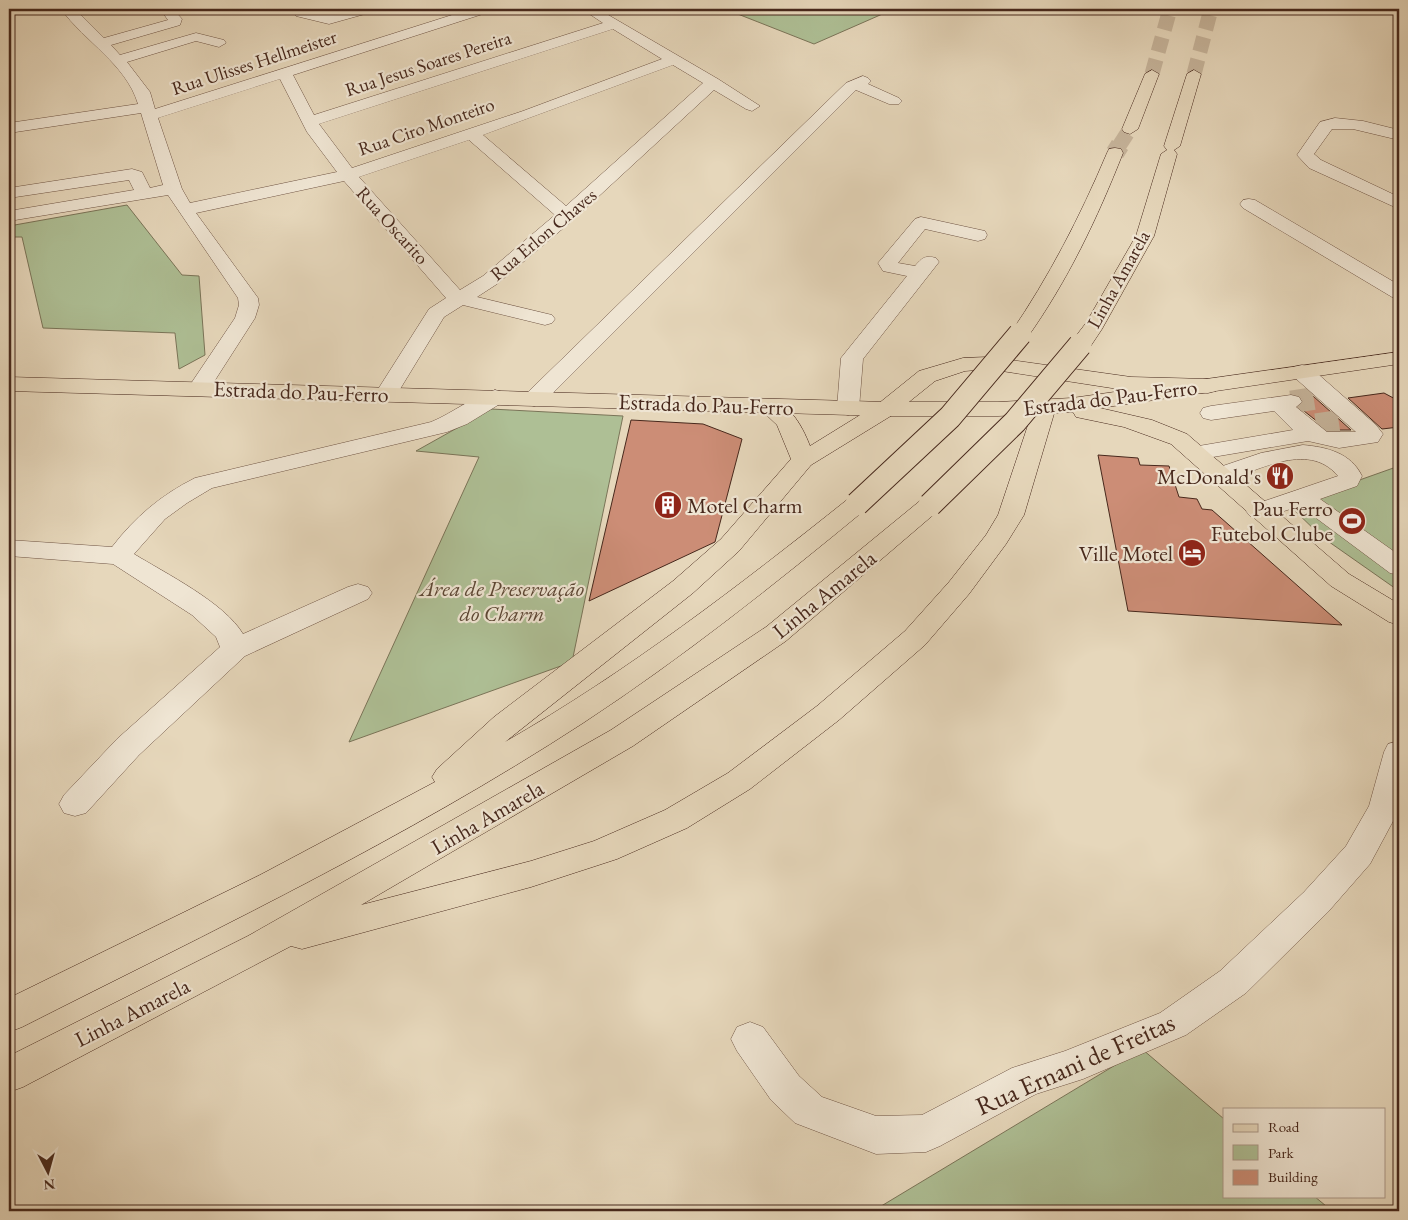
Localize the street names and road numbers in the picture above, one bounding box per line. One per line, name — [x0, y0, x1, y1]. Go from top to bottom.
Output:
street label: Rua Ulisses Hellmeister — [168, 24, 341, 101]
street label: Rua Jesus Soares Pereira — [342, 25, 515, 102]
street label: Rua Ciro Monteiro — [355, 91, 498, 162]
street label: Rua Oscarito — [351, 181, 434, 270]
street label: Rua Erlon Chaves — [485, 182, 602, 286]
street label: Linha Amarela — [1081, 225, 1156, 333]
street label: Estrada do Pau-Ferro — [1021, 372, 1199, 423]
street label: Estrada do Pau-Ferro — [213, 374, 389, 409]
street label: Estrada do Pau-Ferro — [618, 387, 794, 422]
street label: Linha Amarela — [766, 544, 882, 645]
street label: Linha Amarela — [426, 773, 549, 861]
street label: Linha Amarela — [70, 971, 195, 1054]
street label: Rua Ernani de Freitas — [970, 1005, 1180, 1123]

